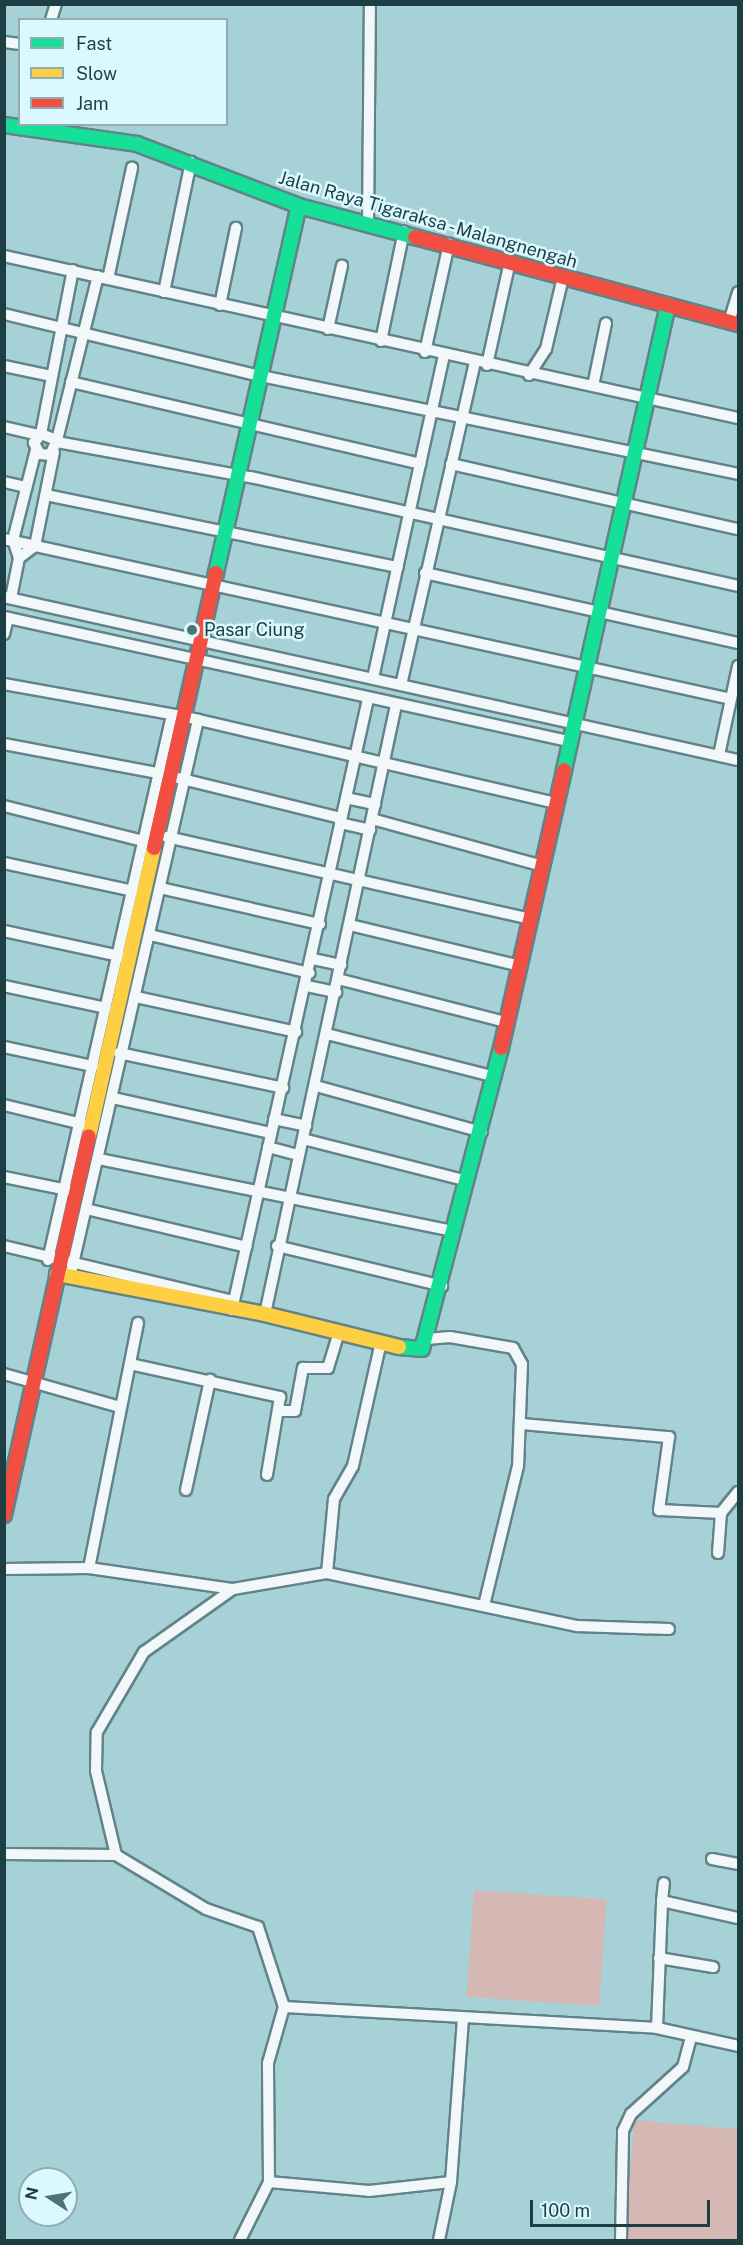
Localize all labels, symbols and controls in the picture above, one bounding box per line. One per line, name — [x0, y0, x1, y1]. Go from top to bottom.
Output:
legend — [18, 18, 228, 126]
text: Fast — [76, 33, 112, 54]
text: Slow — [76, 63, 117, 84]
text: Jam — [76, 93, 109, 114]
street label: Jalan Raya Tigaraksa - Malangnengah — [274, 166, 582, 274]
place label: Pasar Ciung — [204, 619, 305, 641]
marker: Pasar Ciung — [185, 623, 199, 637]
north arrow — [18, 2167, 78, 2227]
text: N — [21, 2185, 42, 2202]
scale bar — [533, 2188, 713, 2226]
text: 100 m — [541, 2200, 590, 2221]

